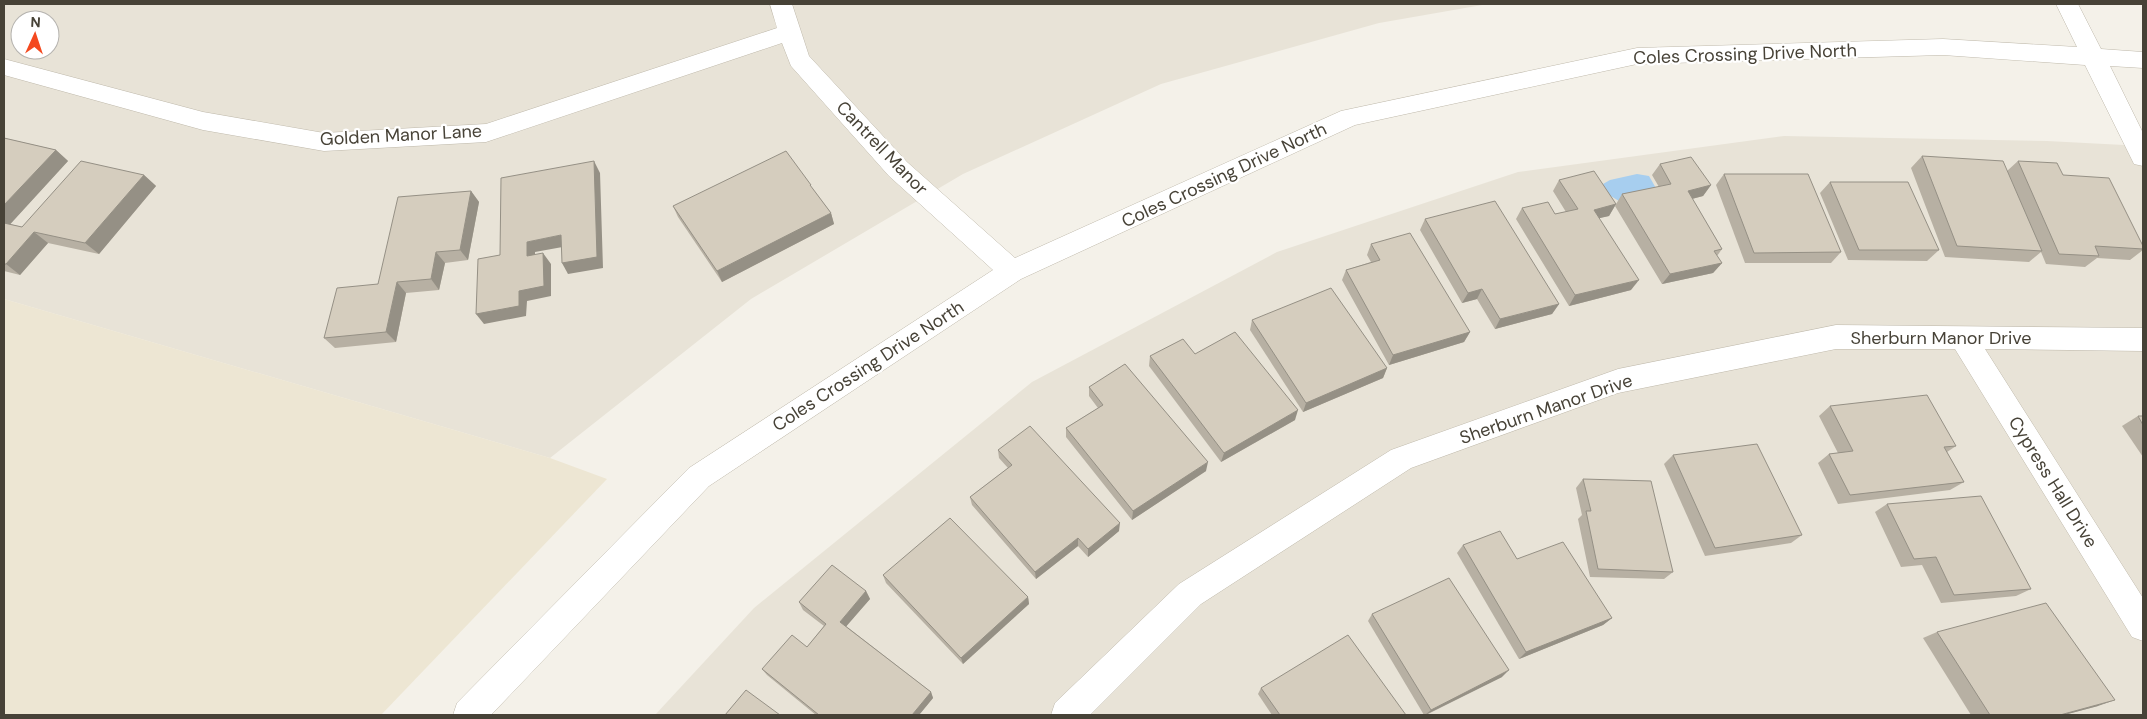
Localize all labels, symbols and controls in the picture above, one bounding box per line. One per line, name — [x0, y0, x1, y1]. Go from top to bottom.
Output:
north arrow — [10, 10, 60, 60]
text: N — [30, 13, 41, 31]
street label: Coles Crossing Drive North — [1633, 38, 1857, 70]
street label: Cantrell Manor — [831, 96, 933, 200]
street label: Coles Crossing Drive North — [1118, 117, 1330, 233]
street label: Golden Manor Lane — [319, 119, 483, 151]
street label: Coles Crossing Drive North — [768, 295, 968, 437]
street label: Sherburn Manor Drive — [1850, 326, 2032, 350]
street label: Sherburn Manor Drive — [1457, 368, 1635, 450]
street label: Cypress Hall Drive — [2003, 412, 2103, 552]

